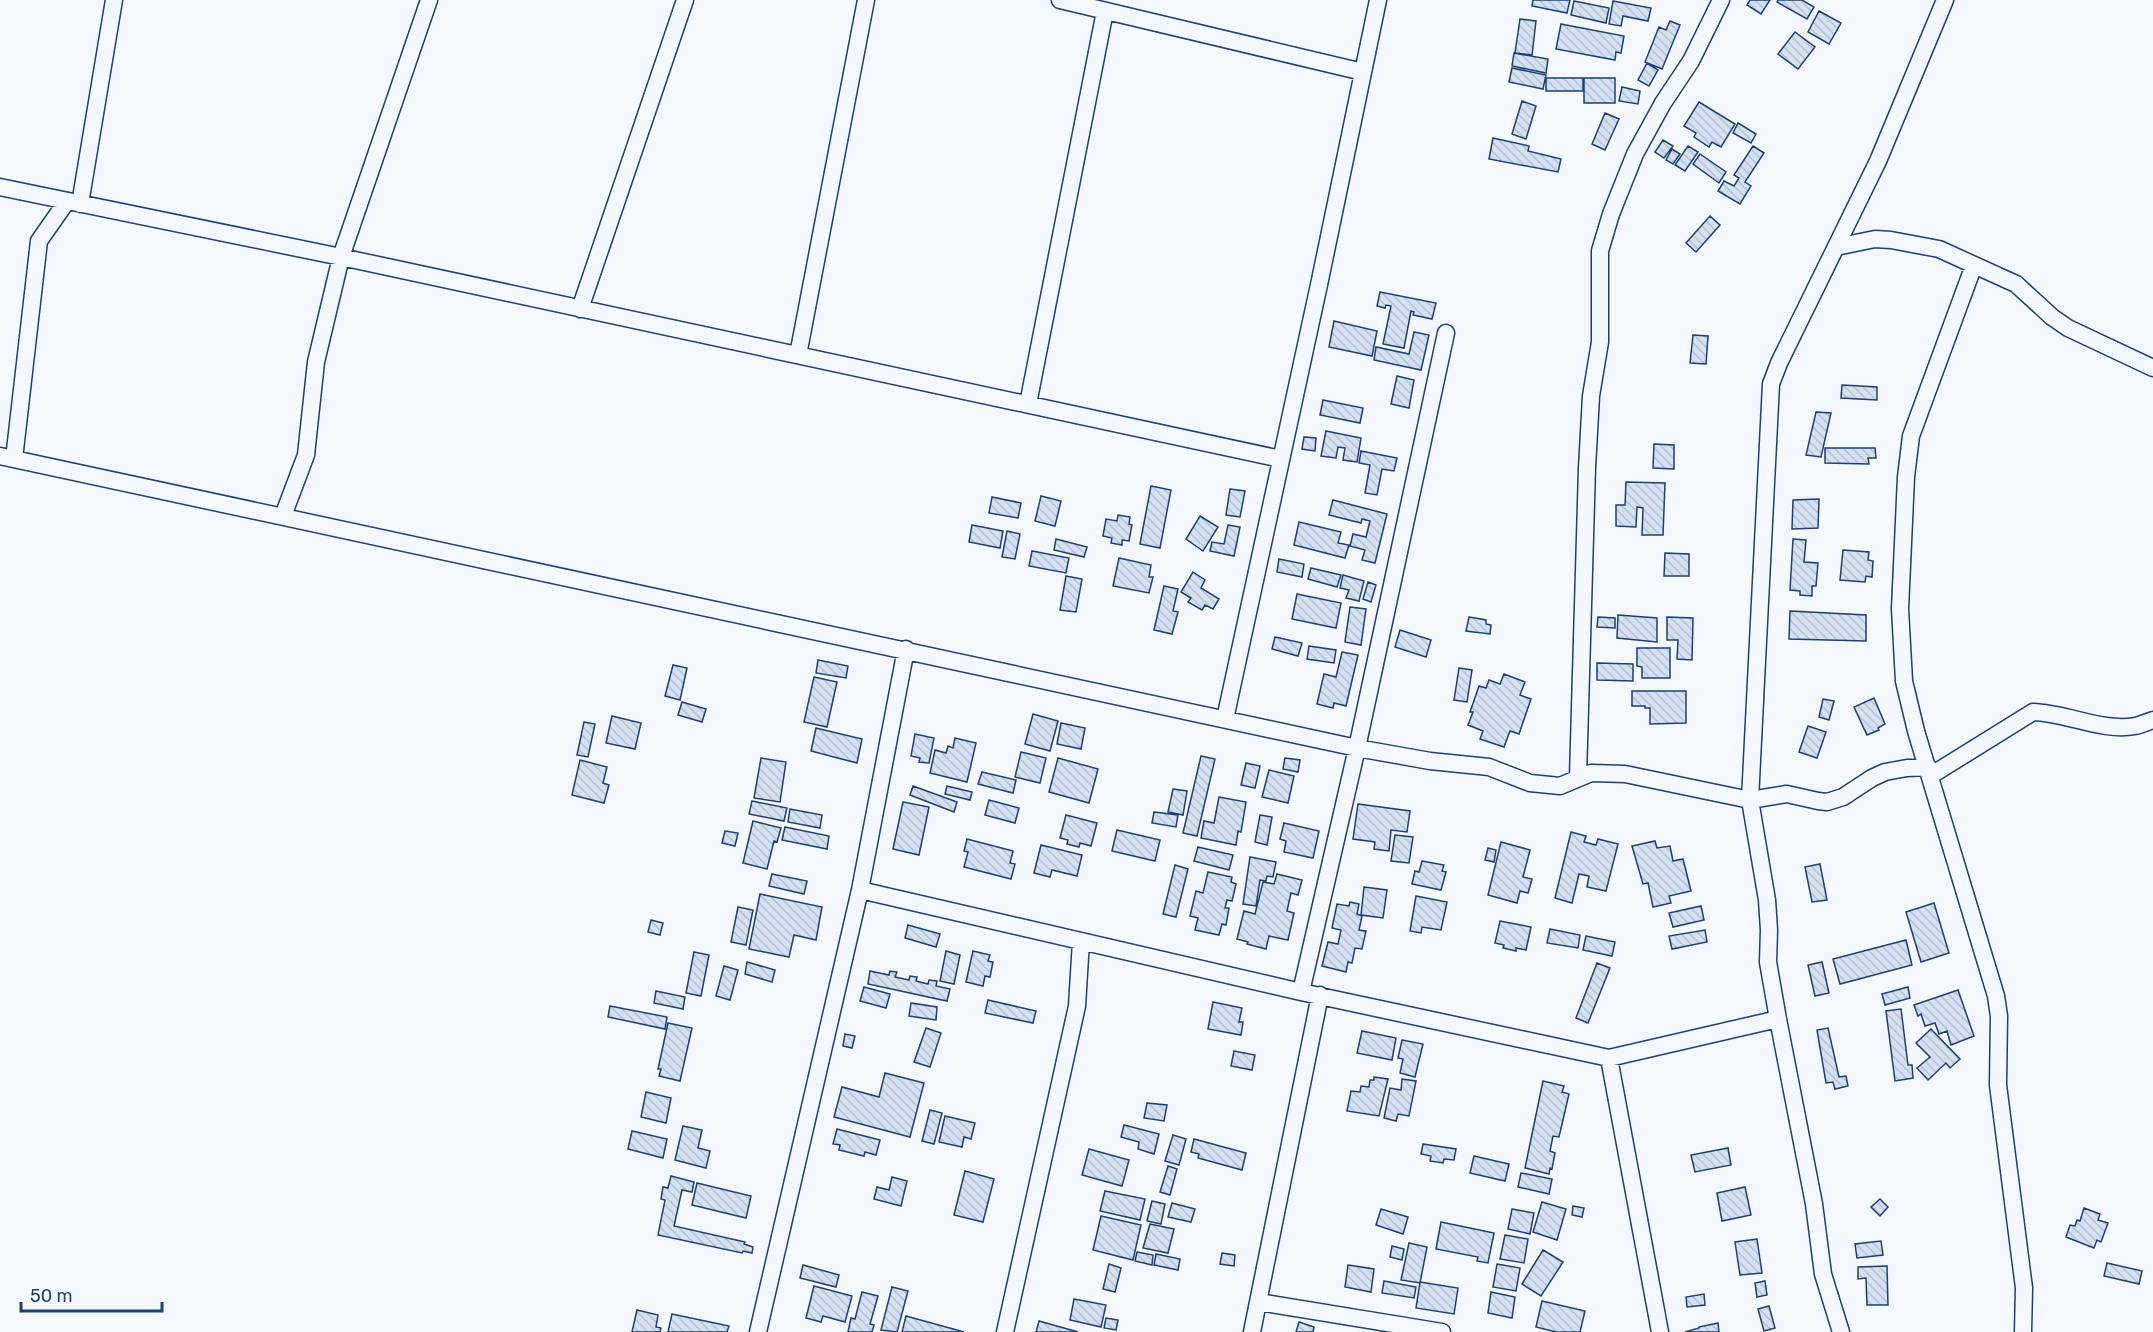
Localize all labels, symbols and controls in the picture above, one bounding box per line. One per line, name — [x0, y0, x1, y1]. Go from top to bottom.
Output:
scale bar — [21, 1275, 162, 1313]
text: 50 m — [30, 1285, 73, 1307]

